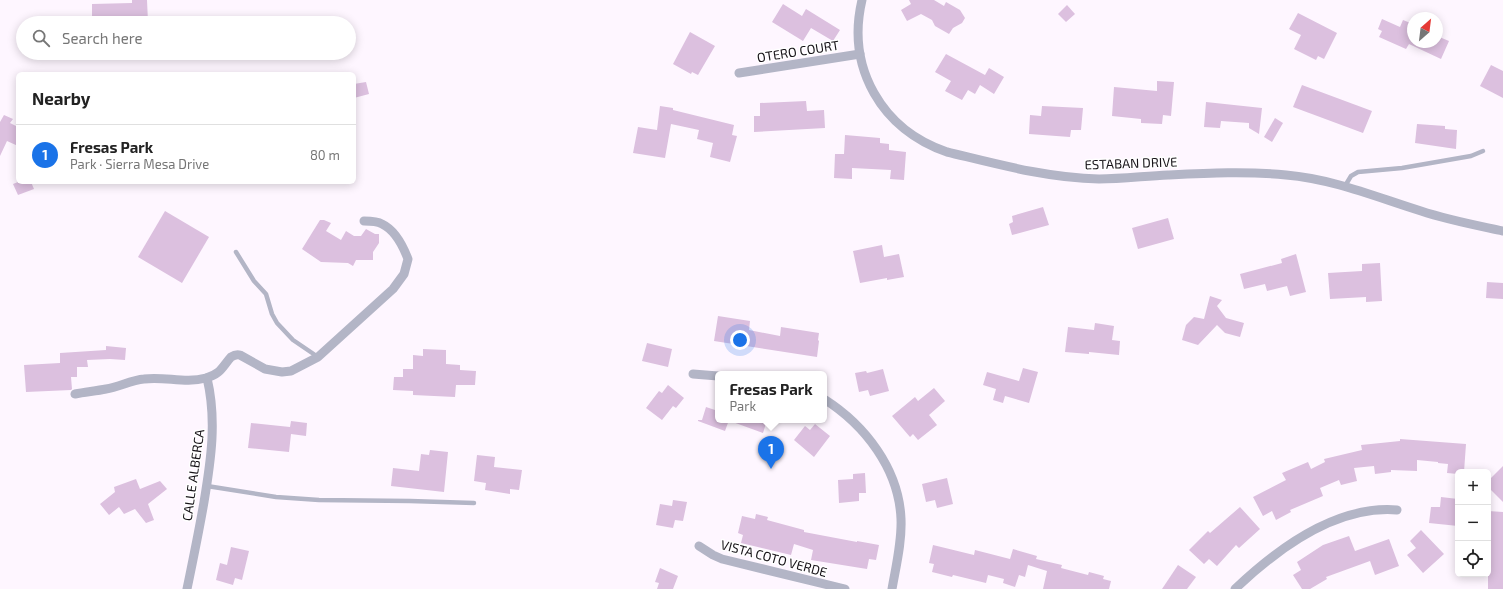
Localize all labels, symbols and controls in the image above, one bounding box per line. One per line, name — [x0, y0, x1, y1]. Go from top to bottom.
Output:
north arrow — [1407, 12, 1443, 48]
search box — [16, 16, 356, 60]
icon: search — [30, 27, 52, 49]
text: Search here — [62, 29, 143, 47]
street label: OTERO COURT — [756, 37, 841, 65]
text: Nearby — [32, 88, 90, 108]
text: Fresas Park — [70, 138, 153, 156]
text: 1 — [42, 147, 48, 163]
text: 80 m — [310, 147, 340, 163]
street label: ESTABAN DRIVE — [1084, 153, 1178, 173]
text: Park · Sierra Mesa Drive — [70, 156, 209, 172]
your location — [730, 330, 750, 350]
popup — [715, 371, 827, 423]
text: Fresas Park — [729, 380, 813, 398]
text: Park — [729, 398, 756, 414]
street label: CALLE ALBERCA — [179, 428, 207, 522]
pin: 1 — [758, 436, 784, 469]
map controls — [1455, 469, 1491, 577]
button: + — [1455, 469, 1491, 505]
button: − — [1455, 505, 1491, 541]
street label: VISTA COTO VERDE — [719, 536, 829, 580]
button: locate — [1455, 541, 1491, 577]

